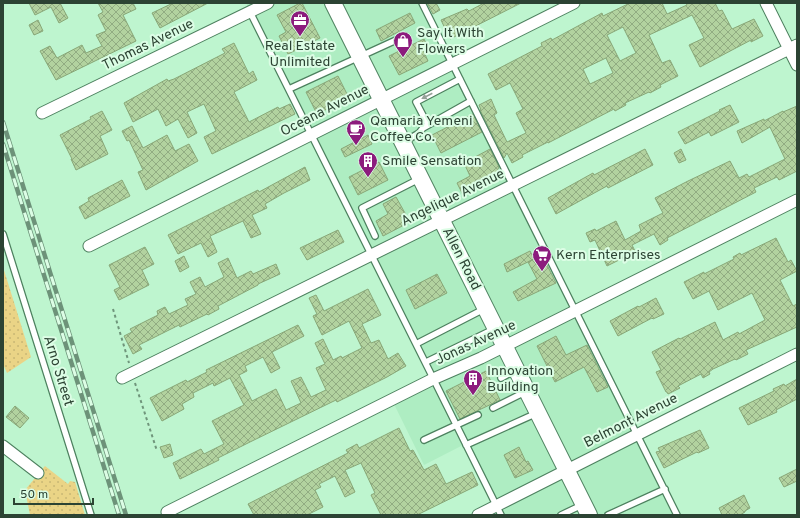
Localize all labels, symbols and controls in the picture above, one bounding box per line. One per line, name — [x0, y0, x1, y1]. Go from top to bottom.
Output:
office icon: Real Estate Unlimited — [289, 9, 311, 37]
street label: Thomas Avenue — [100, 16, 196, 74]
place label: Say It With Flowers — [417, 25, 484, 58]
shop icon: Say It With Flowers — [392, 30, 414, 58]
place label: Real Estate Unlimited — [265, 38, 335, 71]
street label: Oceana Avenue — [278, 81, 372, 141]
one-way arrow — [421, 93, 432, 99]
place label: Qamaria Yemeni Coffee Co. — [370, 113, 473, 146]
cafe icon: Qamaria Yemeni Coffee Co. — [345, 118, 367, 146]
building icon: Smile Sensation — [357, 150, 379, 178]
place label: Smile Sensation — [382, 153, 482, 170]
street label: Angelique Avenue — [399, 166, 507, 230]
street label: Allen Road — [438, 225, 484, 293]
supermarket icon: Kern Enterprises — [531, 244, 553, 272]
place label: Kern Enterprises — [556, 247, 660, 264]
street label: Jonas Avenue — [433, 317, 519, 369]
street label: Arno Street — [39, 334, 77, 408]
place label: Innovation Building — [487, 363, 553, 396]
building icon: Innovation Building — [462, 368, 484, 396]
street label: Belmont Avenue — [581, 390, 681, 452]
scale bar — [14, 480, 93, 506]
text: 50 m — [20, 487, 48, 503]

